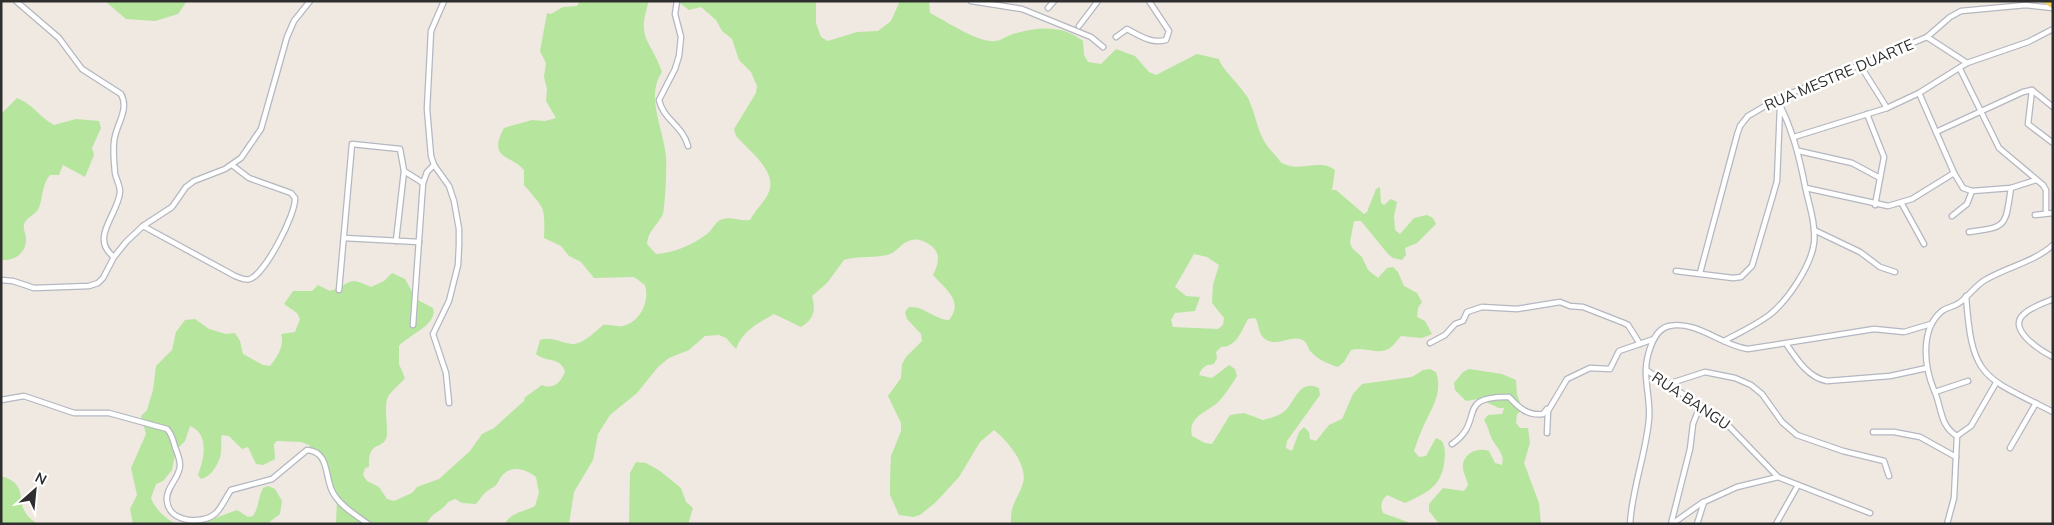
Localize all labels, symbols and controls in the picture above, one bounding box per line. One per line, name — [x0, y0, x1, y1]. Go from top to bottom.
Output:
street label: RUA MESTRE DUARTE — [1761, 34, 1916, 115]
street label: RUA BANGU — [1648, 367, 1734, 434]
north arrow — [10, 465, 60, 515]
text: N — [32, 468, 50, 489]

